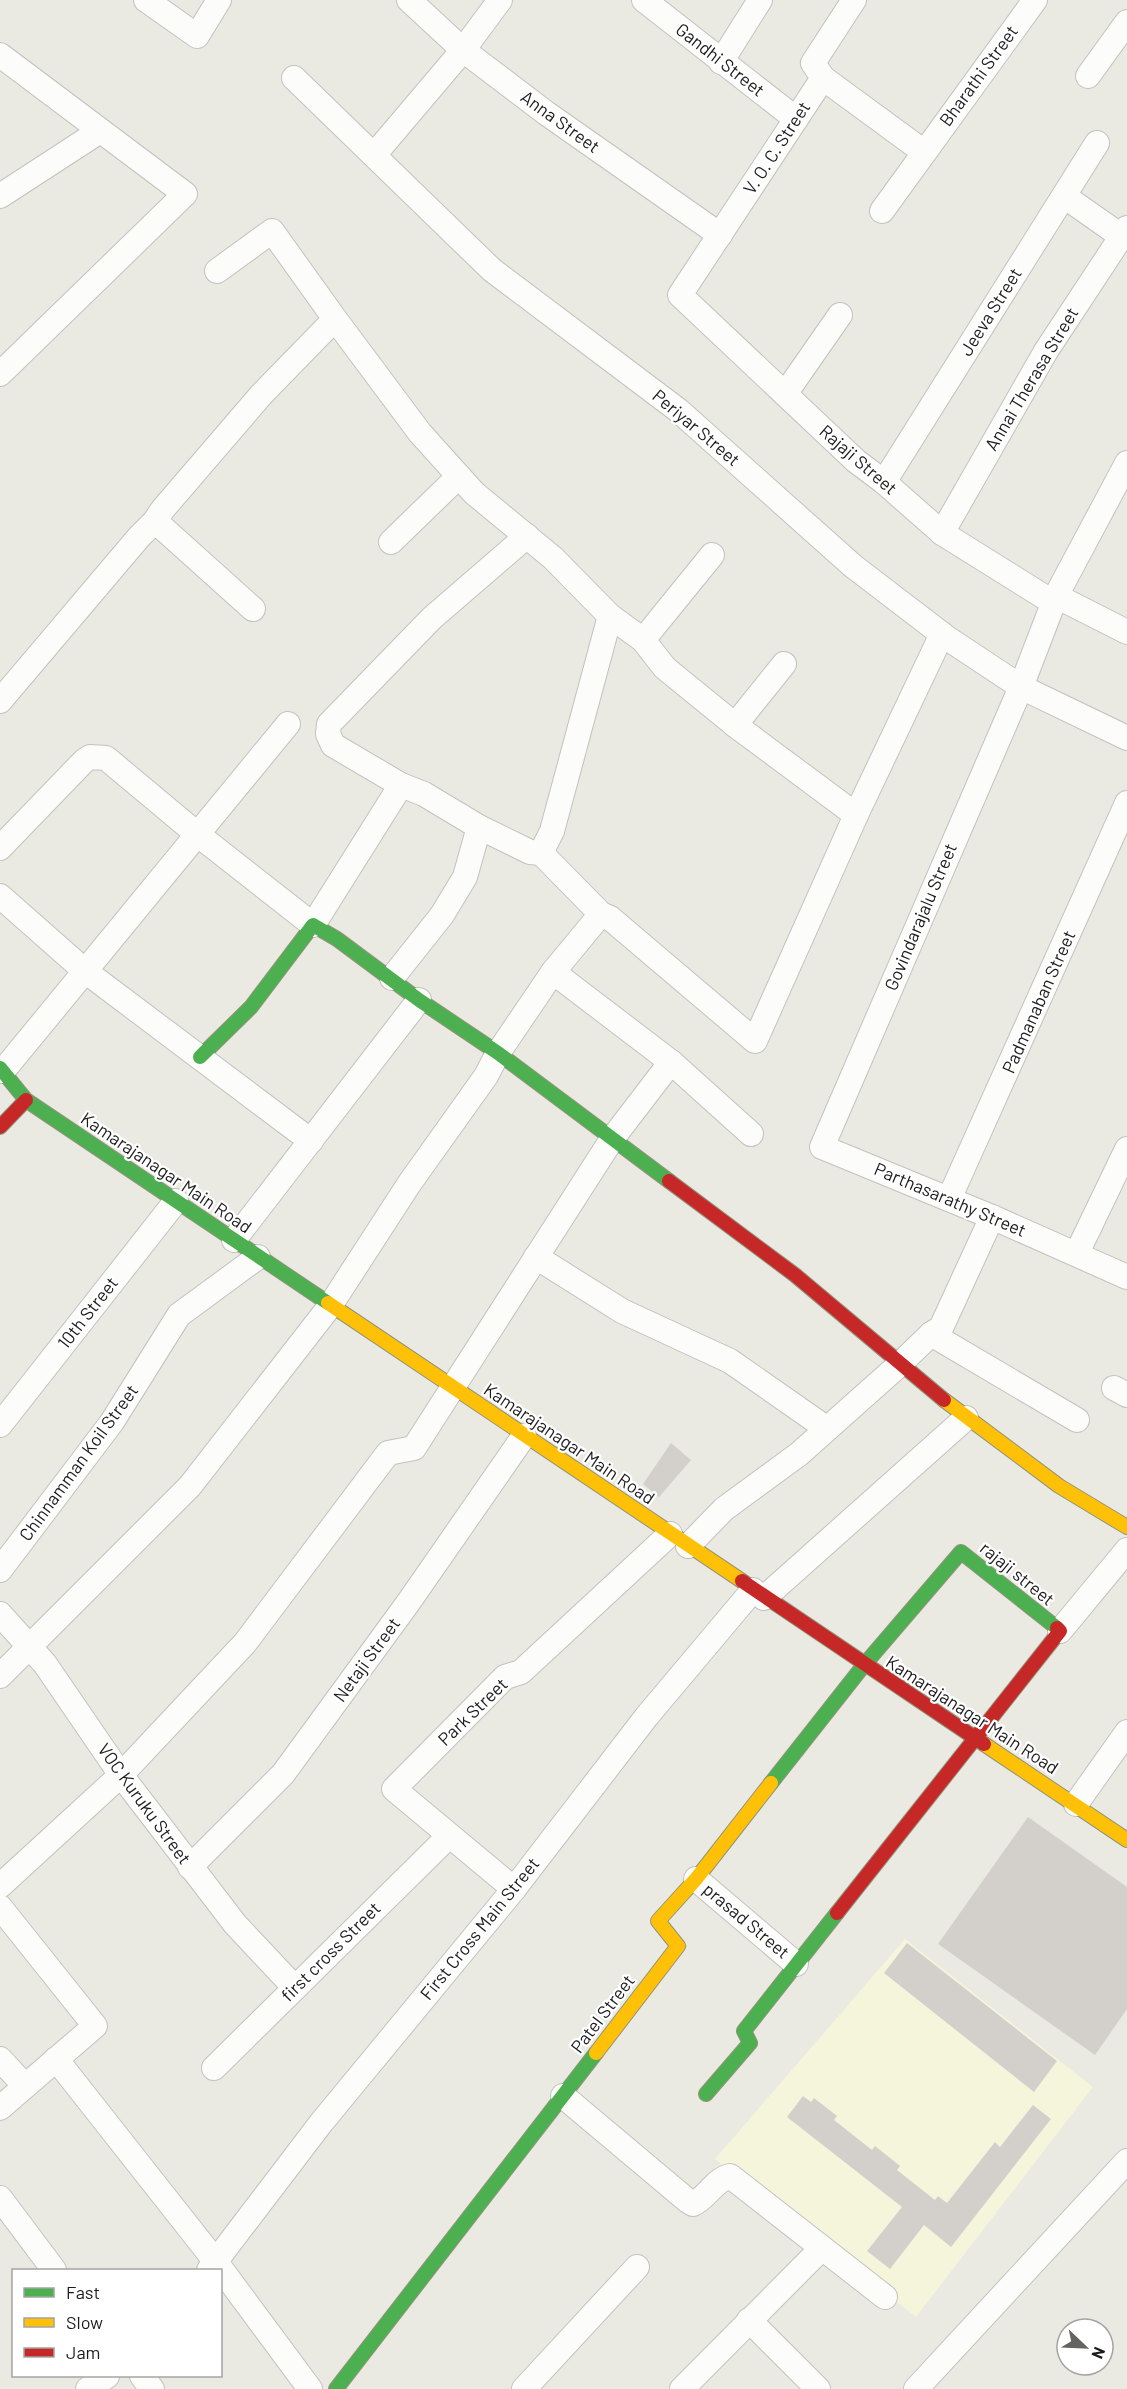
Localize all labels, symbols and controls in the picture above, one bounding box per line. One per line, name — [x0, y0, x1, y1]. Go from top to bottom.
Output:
street label: Gandhi Street — [672, 18, 769, 101]
street label: Bharathi Street — [934, 21, 1022, 130]
street label: Anna Street — [517, 85, 604, 157]
street label: V. O. C. Street — [738, 97, 814, 198]
street label: Jeeva Street — [954, 263, 1026, 360]
street label: Annai Therasa Street — [980, 303, 1083, 454]
street label: Periyar Street — [648, 384, 745, 470]
street label: Rajaji Street — [815, 420, 902, 499]
street label: Govindarajalu Street — [879, 840, 961, 994]
street label: Padmanaban Street — [997, 927, 1079, 1076]
street label: Kamarajanagar Main Road — [77, 1107, 256, 1238]
street label: Parthasarathy Street — [871, 1157, 1030, 1241]
street label: 10th Street — [52, 1272, 122, 1353]
street label: Kamarajanagar Main Road — [480, 1378, 659, 1509]
street label: Chinnamman Koil Street — [14, 1380, 142, 1545]
street label: rajaji street — [976, 1537, 1059, 1610]
street label: Netaji Street — [328, 1613, 404, 1706]
street label: Kamarajanagar Main Road — [882, 1650, 1063, 1778]
street label: Park Street — [433, 1673, 512, 1750]
street label: VOC Kuruku Street — [94, 1739, 196, 1868]
street label: First Cross Main Street — [415, 1853, 543, 2004]
street label: prasad Street — [699, 1878, 794, 1963]
street label: first cross Street — [276, 1897, 385, 2006]
street label: Patel Street — [566, 1970, 639, 2057]
legend — [12, 2269, 222, 2377]
text: Fast — [66, 2281, 100, 2303]
text: Slow — [66, 2311, 103, 2333]
north arrow — [1055, 2317, 1115, 2377]
text: Jam — [66, 2341, 100, 2363]
text: N — [1088, 2344, 1110, 2362]

